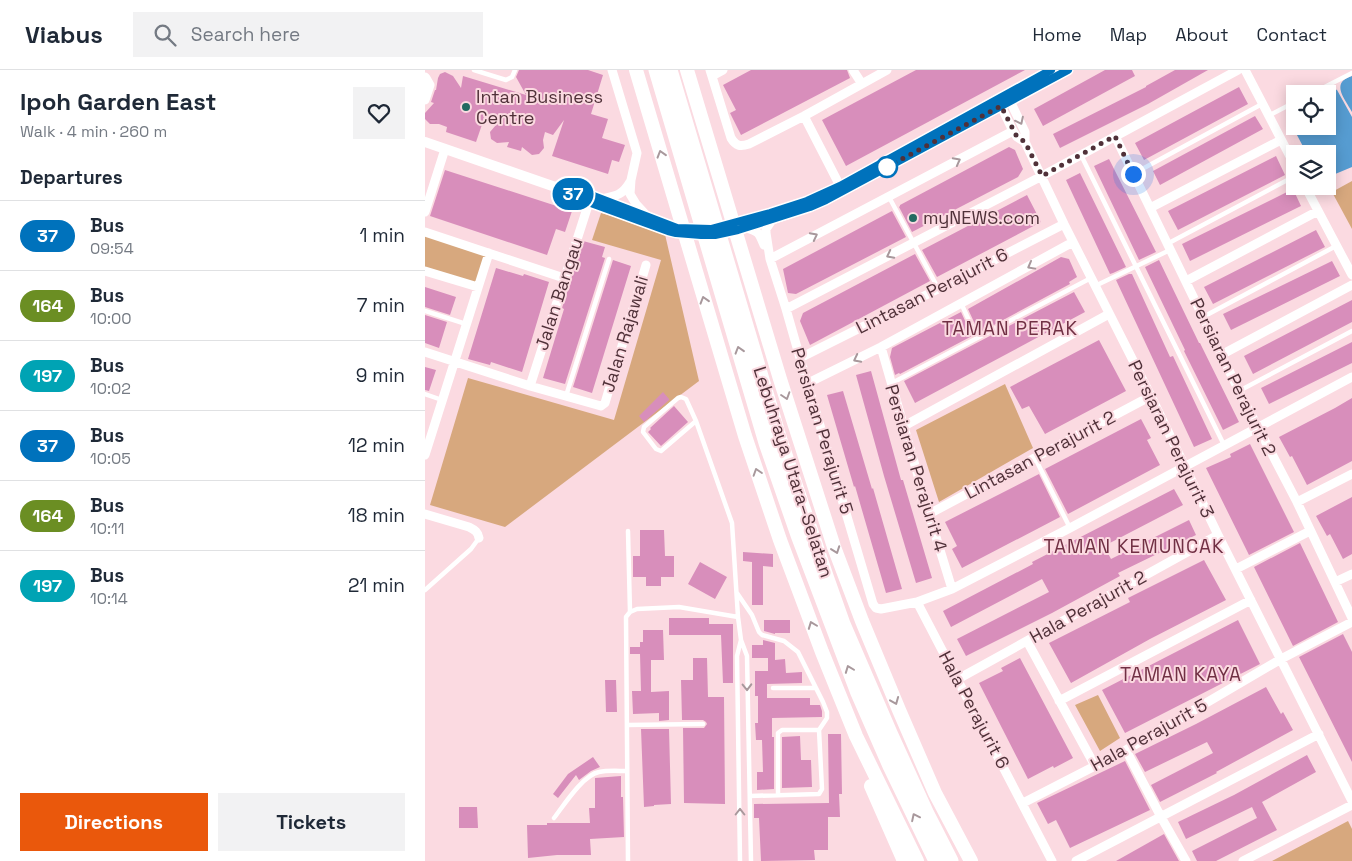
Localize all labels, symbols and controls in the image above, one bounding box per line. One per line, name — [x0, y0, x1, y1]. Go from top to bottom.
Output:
search box — [133, 12, 483, 57]
text: Viabus — [25, 19, 103, 50]
icon: search — [151, 21, 179, 49]
text: Search here — [191, 22, 300, 47]
text: Home — [1033, 23, 1082, 46]
text: Map — [1110, 23, 1147, 46]
text: About — [1175, 23, 1229, 46]
text: Contact — [1257, 23, 1327, 46]
place label: Intan Business Centre — [476, 85, 603, 129]
map controls — [1286, 85, 1336, 195]
button: locate — [1286, 85, 1336, 135]
text: Ipoh Garden East — [20, 86, 216, 117]
button: heart — [353, 87, 405, 139]
marker: Intan Business Centre — [460, 101, 472, 113]
one-way arrow — [1013, 116, 1023, 125]
text: Walk · 4 min · 260 m — [20, 121, 167, 142]
button: layers — [1286, 145, 1336, 195]
one-way arrow — [657, 150, 667, 158]
unlabelled marker — [876, 156, 898, 178]
one-way arrow — [952, 157, 961, 167]
your location — [1121, 162, 1146, 187]
text: Departures — [20, 165, 123, 190]
line badge: 37 — [551, 178, 595, 210]
text: 37 — [563, 182, 583, 205]
place label: myNEWS.com — [923, 206, 1040, 229]
marker: myNEWS.com — [907, 212, 919, 224]
text: Bus — [90, 213, 124, 238]
text: 1 min — [360, 223, 405, 248]
text: 37 — [37, 224, 58, 247]
one-way arrow — [808, 232, 817, 242]
street label: Jalan Bangau — [530, 235, 588, 353]
text: 09:54 — [90, 238, 134, 259]
street label: Lintasan Perajurit 6 — [852, 242, 1012, 339]
one-way arrow — [886, 249, 895, 259]
one-way arrow — [1027, 259, 1036, 269]
street label: Jalan Rajawali — [596, 273, 653, 395]
text: Bus — [90, 283, 124, 308]
text: 7 min — [357, 293, 405, 318]
text: 164 — [32, 294, 63, 317]
street label: Persiaran Perajurit 2 — [1185, 294, 1282, 460]
one-way arrow — [700, 296, 710, 304]
text: 10:00 — [90, 308, 132, 329]
district label: TAMAN PERAK — [942, 316, 1078, 341]
street label: Persiaran Perajurit 5 — [786, 345, 859, 517]
one-way arrow — [734, 346, 744, 355]
text: Bus — [90, 353, 124, 378]
one-way arrow — [853, 353, 862, 363]
street label: Persiaran Perajurit 3 — [1123, 356, 1220, 522]
text: 9 min — [356, 363, 405, 388]
text: 197 — [33, 364, 62, 387]
street label: Lebuhraya Utara–Selatan — [748, 364, 838, 580]
text: 10:02 — [90, 378, 131, 399]
street label: Persiaran Perajurit 4 — [880, 382, 953, 554]
one-way arrow — [780, 391, 790, 399]
street label: Lintasan Perajurit 2 — [960, 405, 1119, 504]
text: Bus — [90, 423, 124, 448]
text: 12 min — [348, 433, 405, 458]
text: 37 — [37, 434, 58, 457]
text: 10:05 — [90, 448, 131, 469]
one-way arrow — [753, 468, 763, 476]
text: Bus — [90, 493, 124, 518]
text: 18 min — [348, 503, 405, 528]
text: 164 — [32, 504, 63, 527]
text: 10:11 — [90, 518, 124, 539]
district label: TAMAN KEMUNCAK — [1043, 534, 1225, 559]
one-way arrow — [830, 546, 840, 554]
text: Bus — [90, 563, 124, 588]
street label: Hala Perajurit 2 — [1025, 565, 1150, 648]
text: 21 min — [348, 573, 405, 598]
text: 197 — [33, 574, 62, 597]
text: 10:14 — [90, 588, 128, 609]
one-way arrow — [808, 621, 818, 629]
street label: Hala Perajurit 6 — [934, 647, 1015, 773]
district label: TAMAN KAYA — [1120, 662, 1242, 687]
one-way arrow — [845, 665, 855, 674]
one-way arrow — [742, 684, 753, 692]
street label: Hala Perajurit 5 — [1086, 693, 1211, 776]
one-way arrow — [890, 697, 900, 705]
button: Directions — [20, 793, 208, 851]
button: Tickets — [218, 793, 405, 851]
one-way arrow — [735, 808, 745, 816]
one-way arrow — [911, 813, 921, 822]

